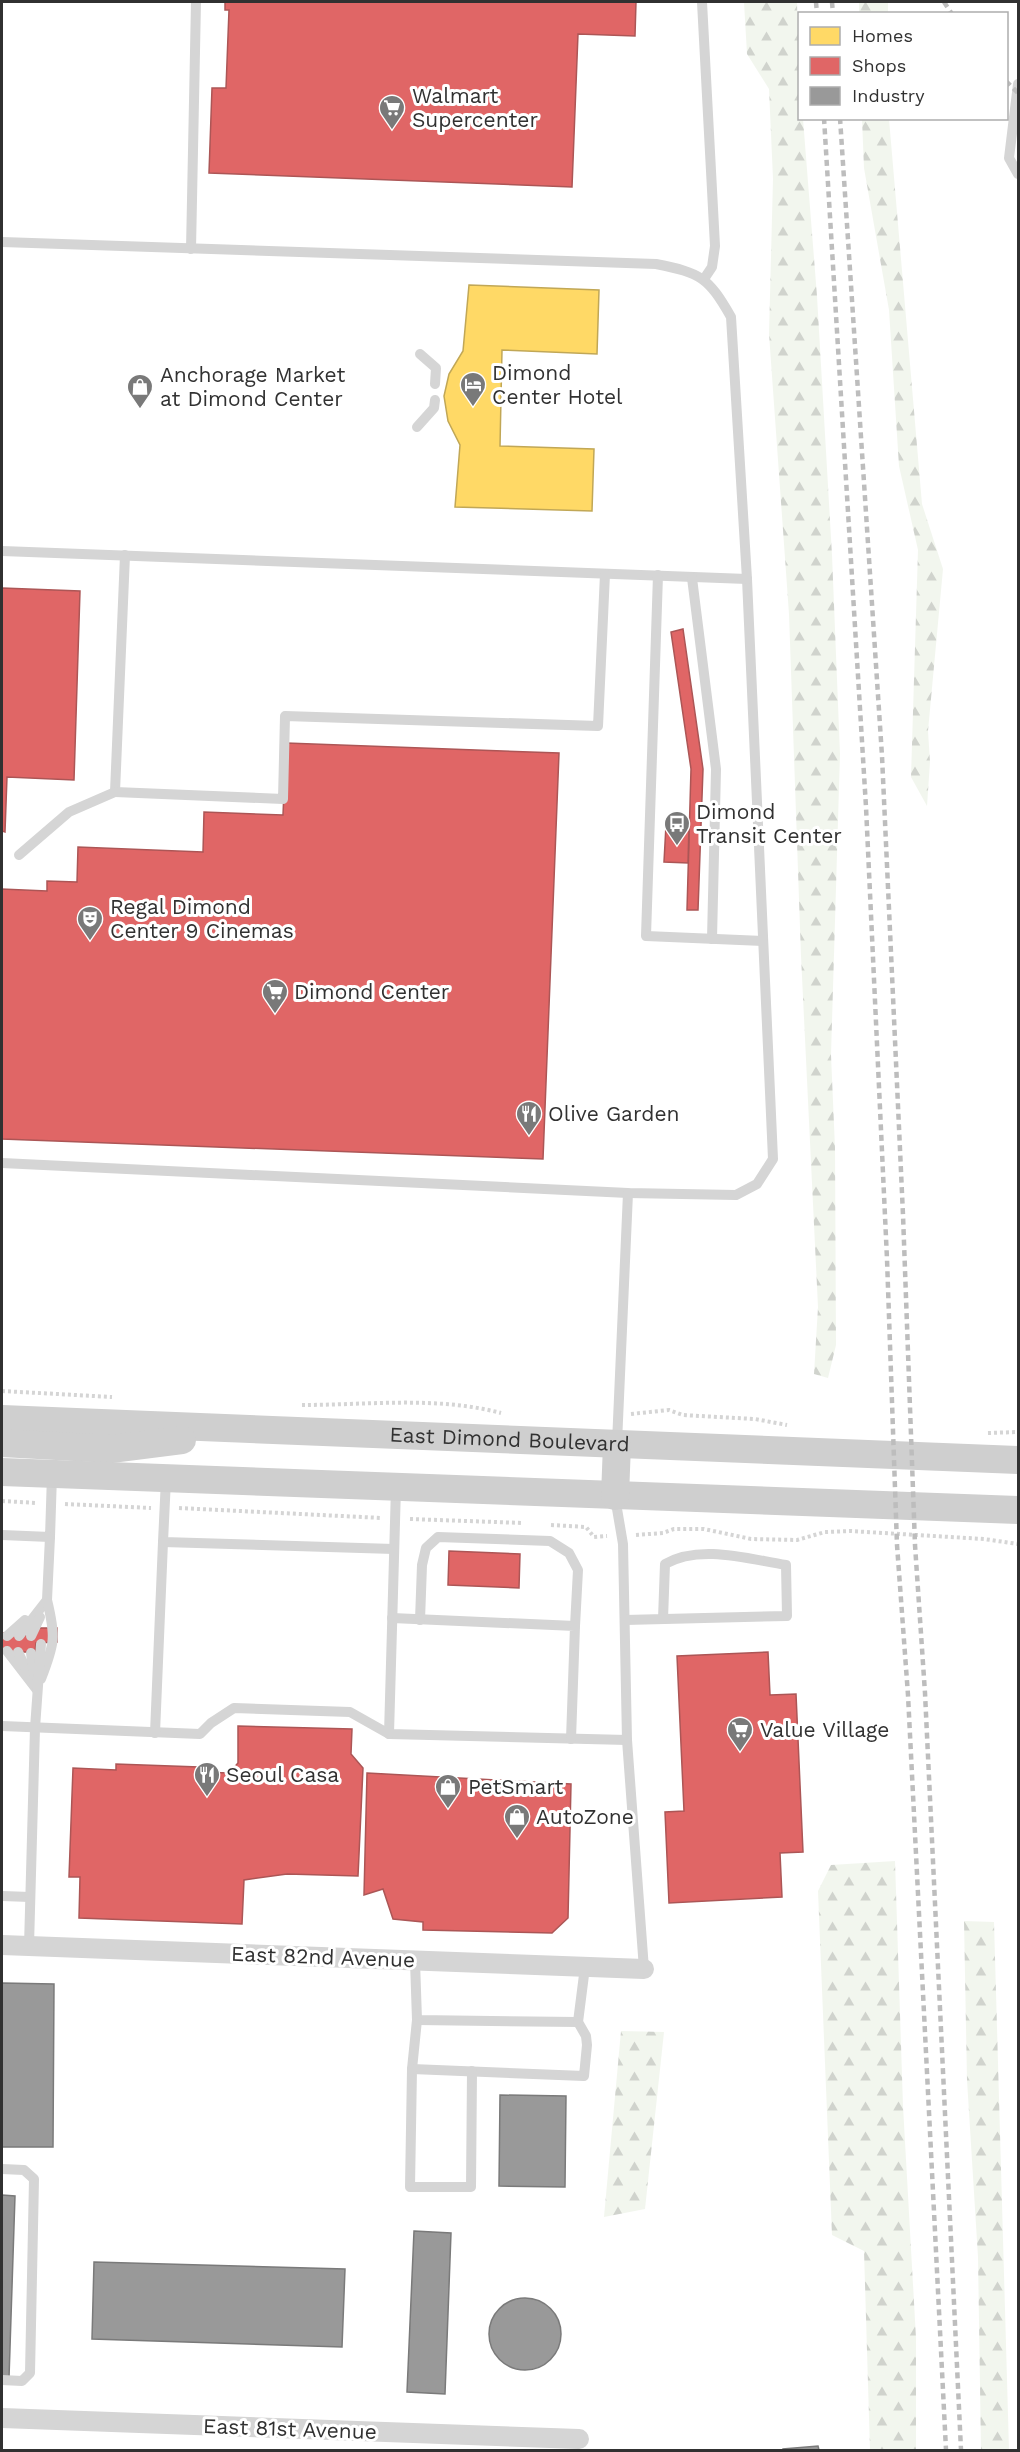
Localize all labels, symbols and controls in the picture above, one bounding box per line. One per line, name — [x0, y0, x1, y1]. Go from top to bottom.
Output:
legend — [798, 12, 1008, 120]
text: Homes — [852, 25, 913, 46]
text: Shops — [852, 55, 906, 76]
place label: Walmart Supercenter — [412, 83, 538, 132]
text: Industry — [852, 85, 925, 106]
supermarket icon: Walmart Supercenter — [377, 93, 407, 131]
place label: Dimond Center Hotel — [492, 360, 623, 409]
place label: Anchorage Market at Dimond Center — [160, 362, 345, 411]
hotel icon: Dimond Center Hotel — [458, 370, 488, 408]
shop icon: Anchorage Market at Dimond Center — [125, 372, 155, 410]
place label: Dimond Transit Center — [696, 799, 842, 848]
bus stop icon: Dimond Transit Center — [662, 809, 692, 847]
place label: Regal Dimond Center 9 Cinemas — [110, 894, 294, 943]
theatre icon: Regal Dimond Center 9 Cinemas — [75, 904, 105, 942]
supermarket icon: Dimond Center — [260, 977, 290, 1015]
place label: Dimond Center — [294, 979, 450, 1004]
restaurant icon: Olive Garden — [514, 1099, 544, 1137]
place label: Olive Garden — [548, 1101, 680, 1126]
street label: East Dimond Boulevard — [389, 1422, 630, 1456]
supermarket icon: Value Village — [725, 1715, 755, 1753]
place label: Value Village — [760, 1717, 889, 1742]
restaurant icon: Seoul Casa — [192, 1760, 222, 1798]
place label: Seoul Casa — [226, 1762, 339, 1787]
shop icon: PetSmart — [433, 1772, 463, 1810]
place label: PetSmart — [468, 1774, 563, 1799]
shop icon: AutoZone — [502, 1802, 532, 1840]
place label: AutoZone — [536, 1804, 634, 1829]
street label: East 82nd Avenue — [231, 1941, 416, 1972]
street label: East 81st Avenue — [203, 2413, 377, 2444]

